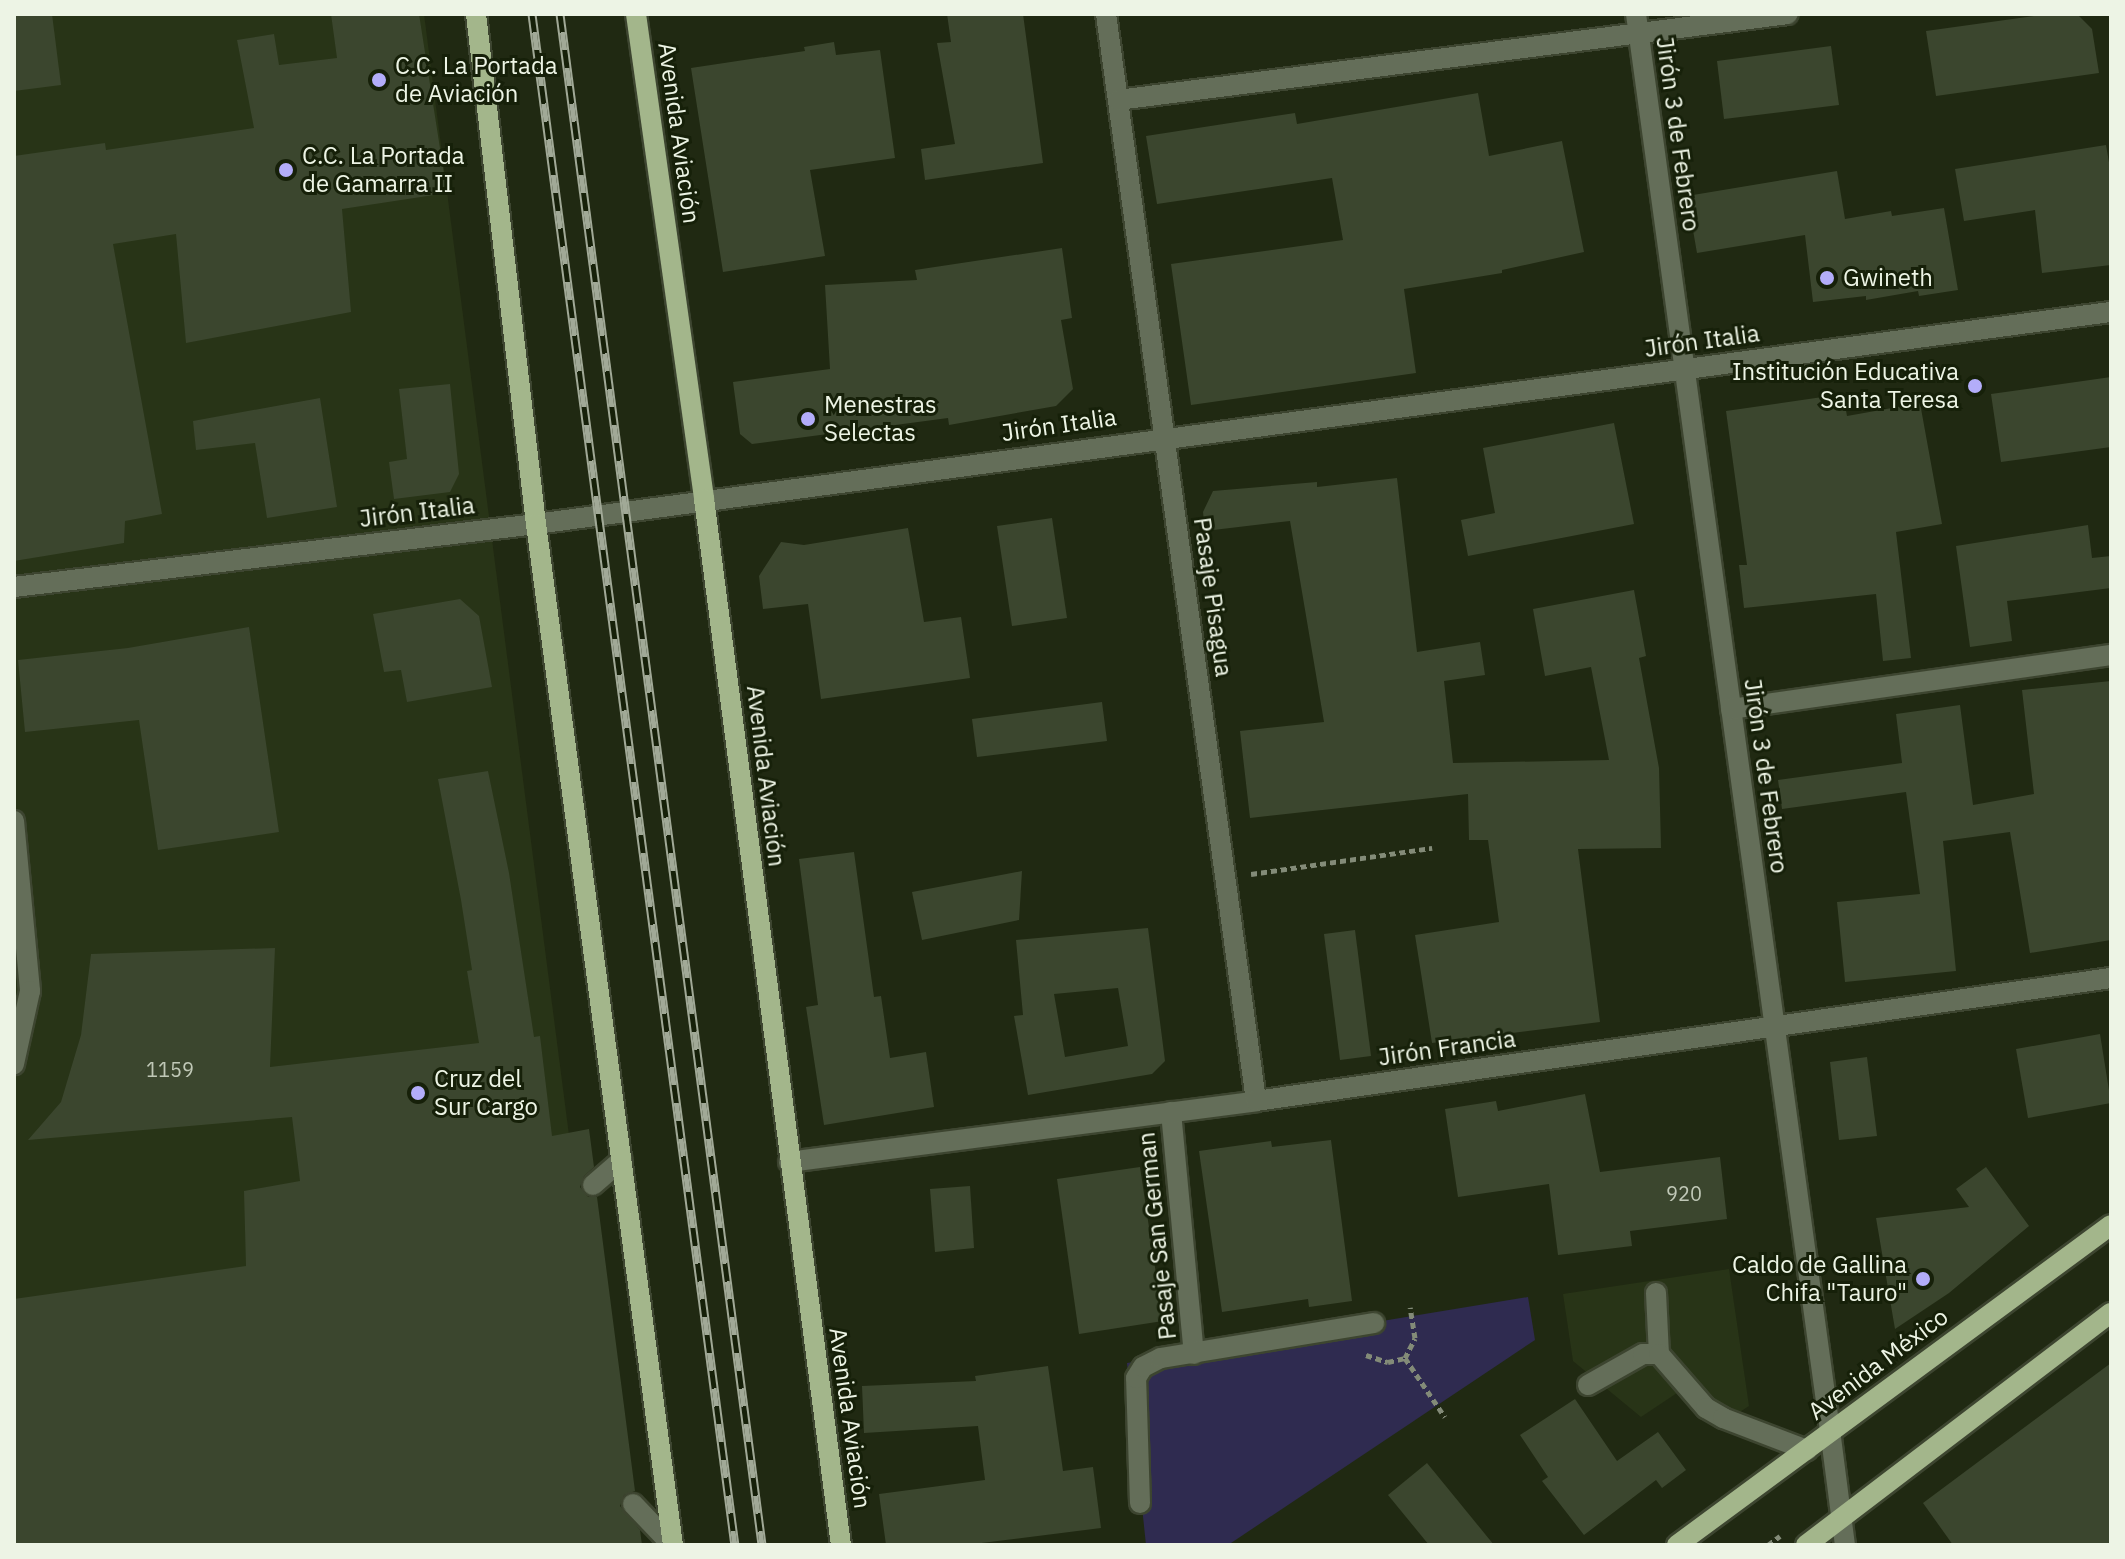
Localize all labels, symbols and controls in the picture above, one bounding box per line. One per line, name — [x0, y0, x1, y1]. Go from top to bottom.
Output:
street label: Jirón 3 de Febrero — [1650, 35, 1706, 233]
street label: Avenida Aviación — [652, 41, 706, 225]
place label: C.C. La Portada de Aviación — [395, 52, 558, 108]
marker: C.C. La Portada de Aviación — [370, 71, 388, 89]
place label: C.C. La Portada de Gamarra II — [302, 142, 465, 198]
marker: C.C. La Portada de Gamarra II — [277, 161, 295, 179]
place label: Gwineth — [1843, 264, 1933, 292]
marker: Gwineth — [1818, 269, 1836, 287]
street label: Jirón Italia — [1643, 319, 1761, 363]
place label: Institución Educativa Santa Teresa — [1732, 358, 1959, 414]
marker: Institución Educativa Santa Teresa — [1966, 377, 1984, 395]
place label: Menestras Selectas — [824, 391, 937, 447]
street label: Jirón Italia — [1000, 403, 1118, 447]
marker: Menestras Selectas — [799, 410, 817, 428]
street label: Jirón Italia — [358, 491, 476, 533]
street label: Pasaje Pisagua — [1188, 516, 1238, 678]
street label: Jirón 3 de Febrero — [1738, 677, 1794, 875]
street label: Avenida Aviación — [741, 684, 791, 868]
street label: Jirón Francia — [1376, 1024, 1518, 1072]
house number: 1159 — [146, 1057, 194, 1081]
place label: Cruz del Sur Cargo — [434, 1065, 538, 1121]
marker: Cruz del Sur Cargo — [409, 1084, 427, 1102]
street label: Pasaje San German — [1132, 1131, 1182, 1341]
house number: 920 — [1666, 1181, 1702, 1205]
place label: Caldo de Gallina Chifa "Tauro" — [1732, 1251, 1907, 1307]
marker: Caldo de Gallina Chifa "Tauro" — [1914, 1270, 1932, 1288]
street label: Avenida México — [1802, 1302, 1954, 1426]
street label: Avenida Aviación — [823, 1326, 877, 1510]

